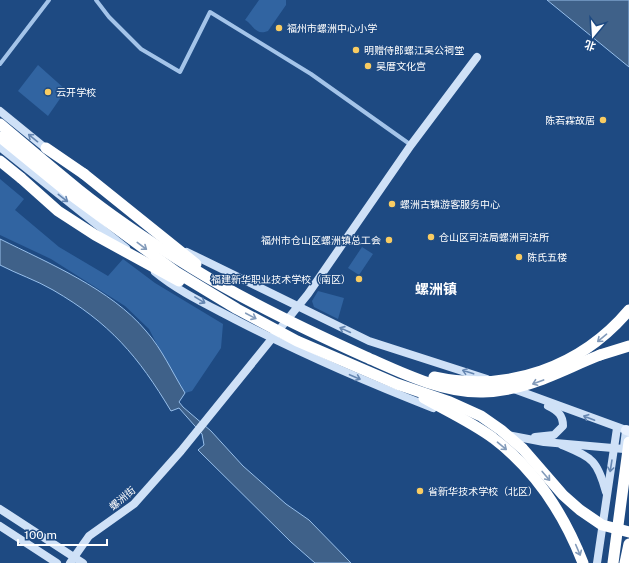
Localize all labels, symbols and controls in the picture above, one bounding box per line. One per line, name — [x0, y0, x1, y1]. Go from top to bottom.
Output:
north arrow — [573, 16, 613, 56]
place label: 福州市螺洲中心小学 — [287, 22, 377, 34]
marker: 福州市螺洲中心小学 — [274, 23, 284, 33]
text: 北 — [583, 38, 597, 53]
place label: 明赠侍郎螺江吴公祠堂 — [364, 44, 464, 56]
marker: 明赠侍郎螺江吴公祠堂 — [351, 45, 361, 55]
place label: 吴厝文化宫 — [376, 60, 426, 72]
marker: 吴厝文化宫 — [363, 61, 373, 71]
place label: 云开学校 — [56, 86, 96, 98]
marker: 云开学校 — [43, 87, 53, 97]
place label: 陈若霖故居 — [545, 114, 595, 126]
marker: 陈若霖故居 — [598, 115, 608, 125]
one-way arrow — [28, 134, 39, 142]
one-way arrow — [58, 193, 69, 202]
place label: 螺洲古镇游客服务中心 — [400, 198, 500, 210]
marker: 螺洲古镇游客服务中心 — [387, 199, 397, 209]
place label: 仓山区司法局螺洲司法所 — [439, 231, 549, 243]
marker: 仓山区司法局螺洲司法所 — [426, 232, 436, 242]
place label: 福州市仓山区螺洲镇总工会 — [261, 234, 381, 246]
marker: 福州市仓山区螺洲镇总工会 — [384, 235, 394, 245]
one-way arrow — [136, 242, 147, 250]
place label: 陈氏五楼 — [527, 251, 567, 263]
marker: 陈氏五楼 — [514, 252, 524, 262]
place label: 福建新华职业技术学校（南区） — [211, 273, 351, 285]
marker: 福建新华职业技术学校（南区） — [354, 274, 364, 284]
district label: 螺洲镇 — [415, 281, 457, 297]
one-way arrow — [194, 297, 206, 305]
one-way arrow — [245, 313, 257, 320]
one-way arrow — [339, 326, 351, 333]
one-way arrow — [596, 333, 607, 342]
one-way arrow — [462, 368, 474, 376]
one-way arrow — [348, 373, 360, 381]
one-way arrow — [532, 379, 545, 386]
one-way arrow — [584, 413, 596, 421]
one-way arrow — [497, 442, 508, 451]
one-way arrow — [607, 459, 615, 472]
one-way arrow — [542, 470, 551, 481]
street label: 螺洲街 — [107, 484, 137, 512]
place label: 省新华技术学校（北区） — [428, 485, 538, 497]
marker: 省新华技术学校（北区） — [415, 486, 425, 496]
scale bar — [18, 521, 107, 547]
text: 100 m — [24, 528, 57, 542]
one-way arrow — [575, 544, 582, 556]

